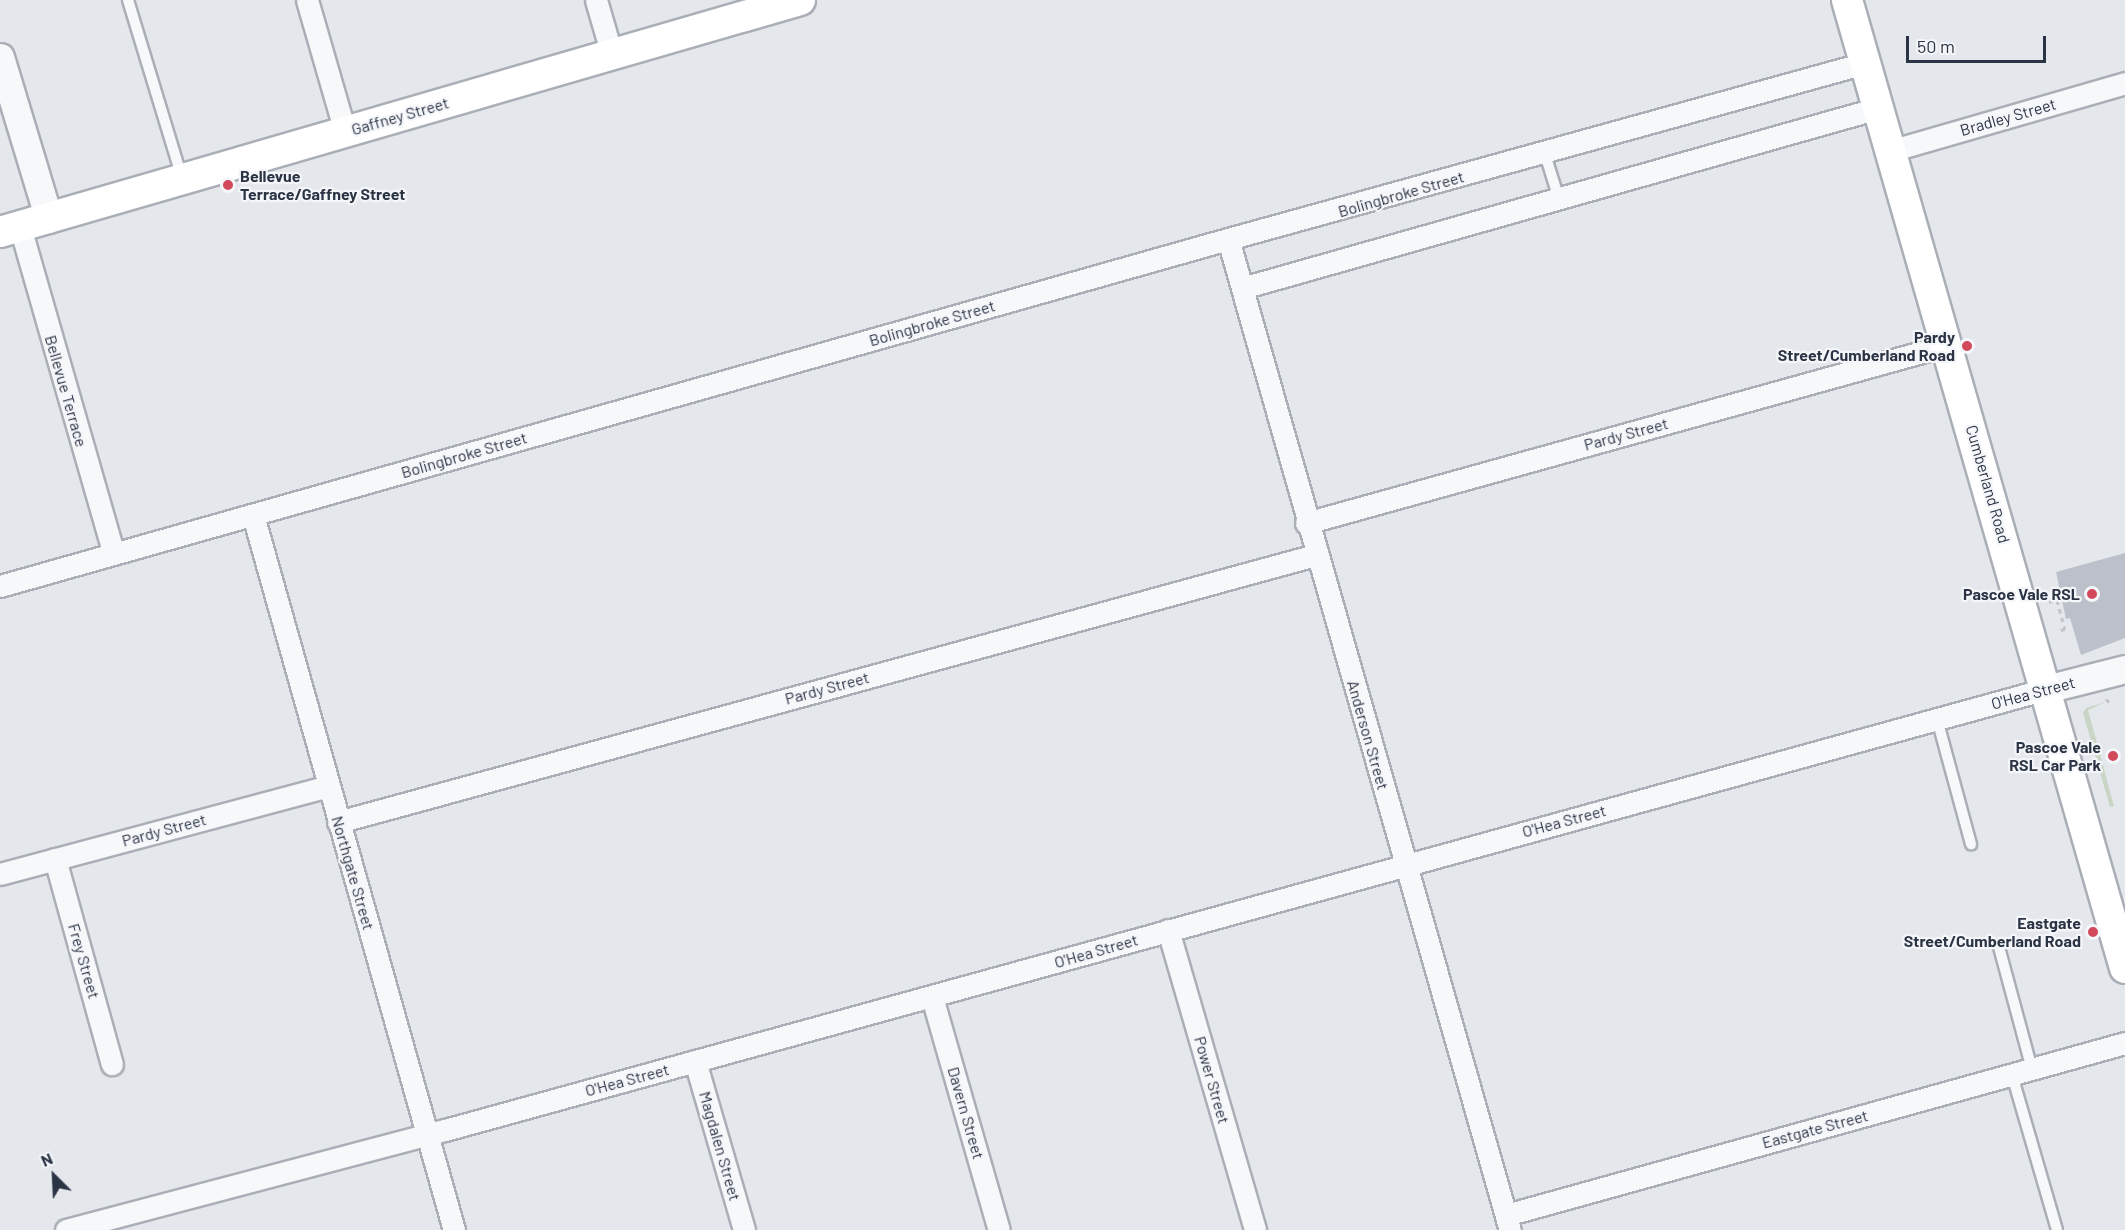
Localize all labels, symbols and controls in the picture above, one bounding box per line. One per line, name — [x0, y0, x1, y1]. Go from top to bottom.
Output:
scale bar — [1909, 24, 2048, 62]
text: 50 m — [1917, 35, 1955, 57]
street label: Gaffney Street — [349, 93, 451, 139]
street label: Bradley Street — [1958, 94, 2058, 140]
place label: Bellevue Terrace/Gaffney Street — [240, 166, 405, 204]
street label: Bolingbroke Street — [1336, 167, 1466, 221]
marker: Bellevue Terrace/Gaffney Street — [221, 178, 235, 192]
street label: Bolingbroke Street — [867, 296, 997, 350]
place label: Pardy Street/Cumberland Road — [1778, 327, 1955, 365]
street label: Bellevue Terrace — [41, 333, 91, 449]
marker: Pardy Street/Cumberland Road — [1960, 339, 1974, 353]
street label: Pardy Street — [1582, 414, 1670, 454]
street label: Cumberland Road — [1962, 423, 2014, 545]
street label: Bolingbroke Street — [399, 428, 529, 482]
place label: Pascoe Vale RSL — [1963, 584, 2080, 604]
marker: Pascoe Vale RSL — [2085, 587, 2099, 601]
street label: Pardy Street — [783, 668, 871, 708]
street label: O'Hea Street — [1989, 673, 2077, 713]
street label: Anderson Street — [1343, 678, 1393, 792]
place label: Pascoe Vale RSL Car Park — [2009, 737, 2101, 775]
marker: Pascoe Vale RSL Car Park — [2106, 749, 2120, 763]
street label: O'Hea Street — [1520, 801, 1608, 841]
street label: Pardy Street — [120, 810, 208, 850]
street label: Northgate Street — [328, 814, 378, 932]
place label: Eastgate Street/Cumberland Road — [1904, 913, 2081, 951]
street label: Frey Street — [64, 921, 104, 1001]
marker: Eastgate Street/Cumberland Road — [2086, 925, 2100, 939]
street label: O'Hea Street — [1052, 930, 1140, 972]
street label: Power Street — [1190, 1034, 1234, 1126]
street label: O'Hea Street — [583, 1060, 671, 1100]
street label: Davern Street — [944, 1065, 988, 1161]
street label: Magdalen Street — [695, 1089, 745, 1203]
street label: Eastgate Street — [1760, 1106, 1870, 1152]
north arrow — [24, 1146, 84, 1206]
text: N — [38, 1148, 55, 1170]

